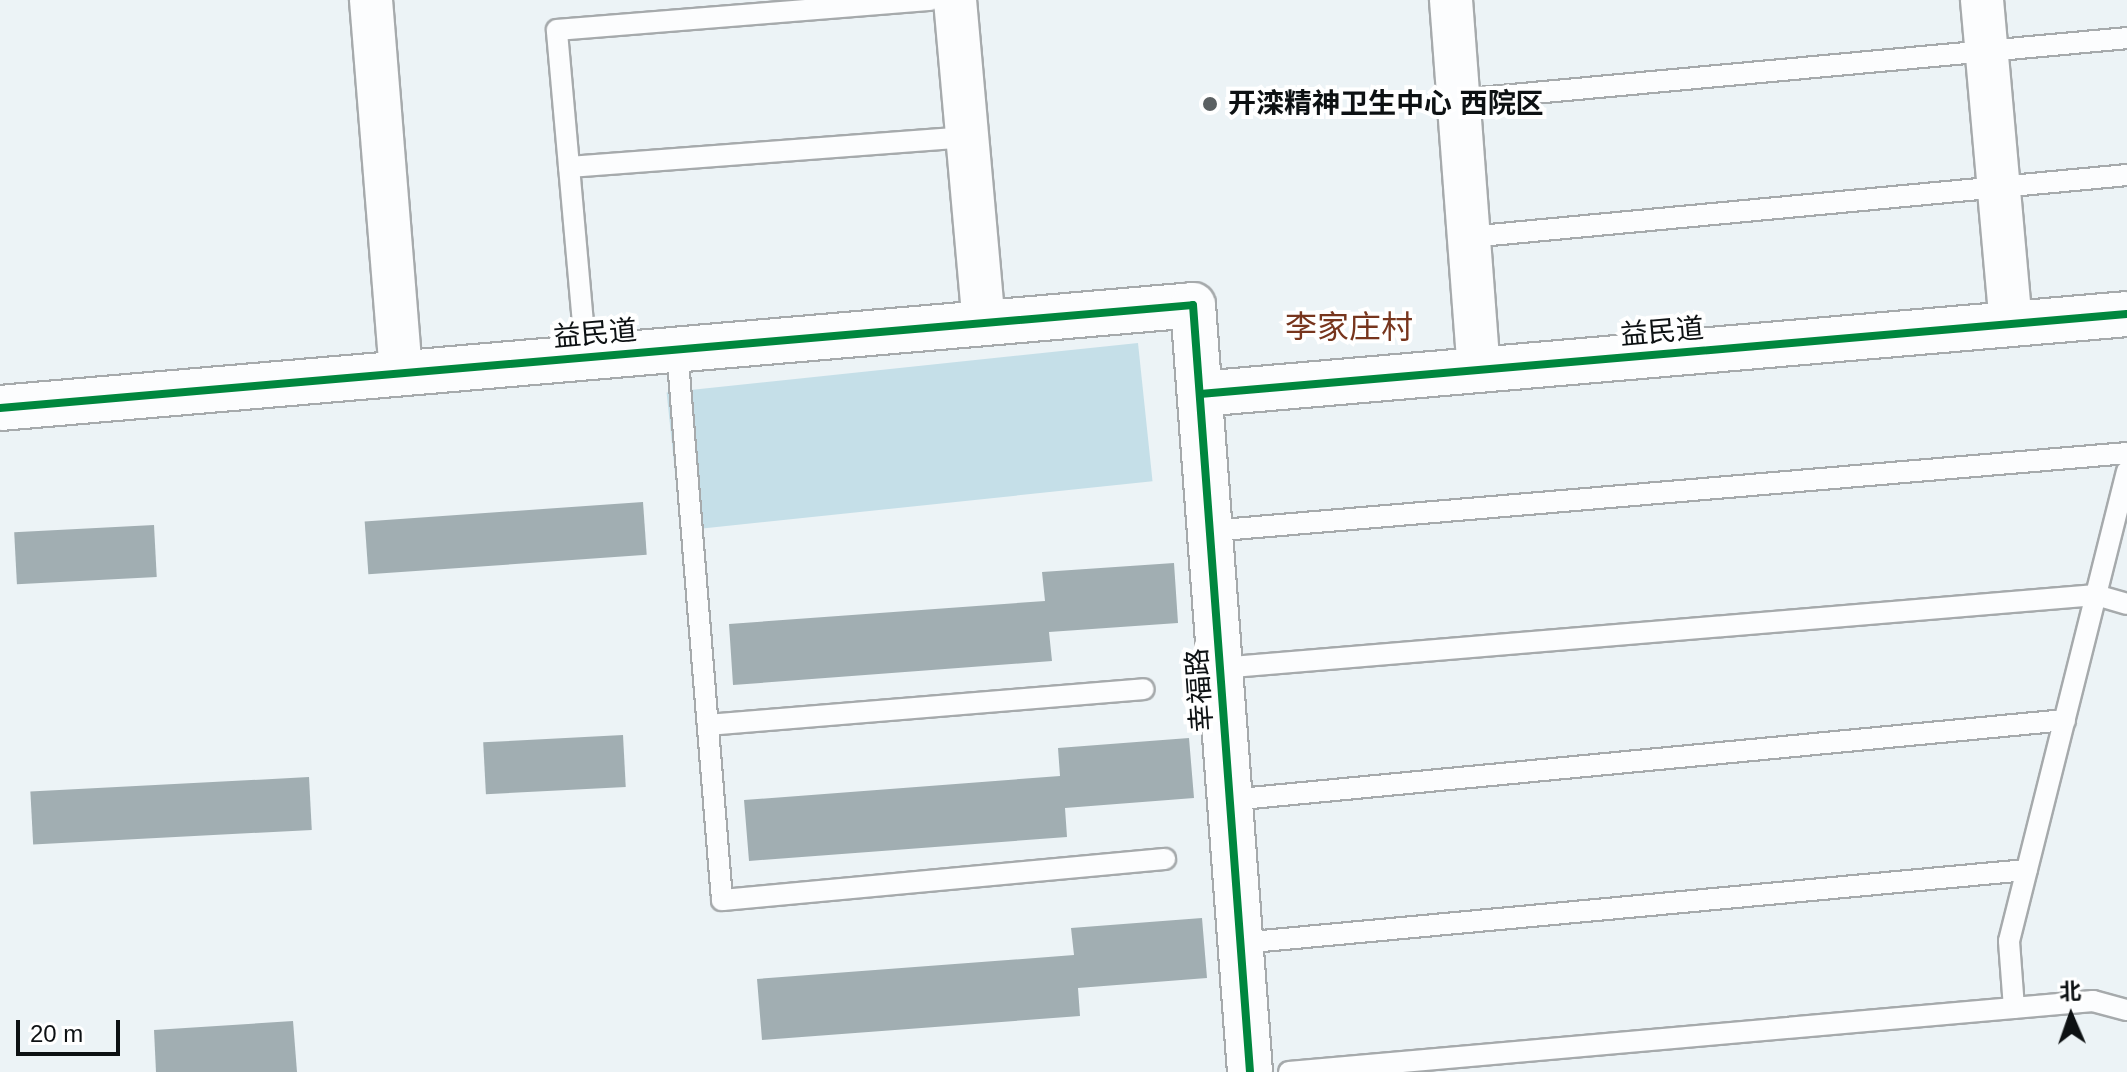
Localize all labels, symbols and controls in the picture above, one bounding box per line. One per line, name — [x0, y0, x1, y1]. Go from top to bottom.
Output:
place label: 开滦精神卫生中心 西院区 — [1228, 87, 1544, 121]
marker: 开滦精神卫生中心 西院区 — [1199, 93, 1221, 115]
district label: 李家庄村 — [1285, 308, 1413, 346]
street label: 益民道 — [1619, 312, 1705, 352]
street label: 益民道 — [552, 314, 638, 354]
street label: 幸福路 — [1180, 647, 1220, 733]
north arrow — [2031, 976, 2111, 1056]
text: 北 — [2059, 979, 2082, 1004]
scale bar — [20, 1004, 124, 1054]
text: 20 m — [30, 1020, 83, 1047]

